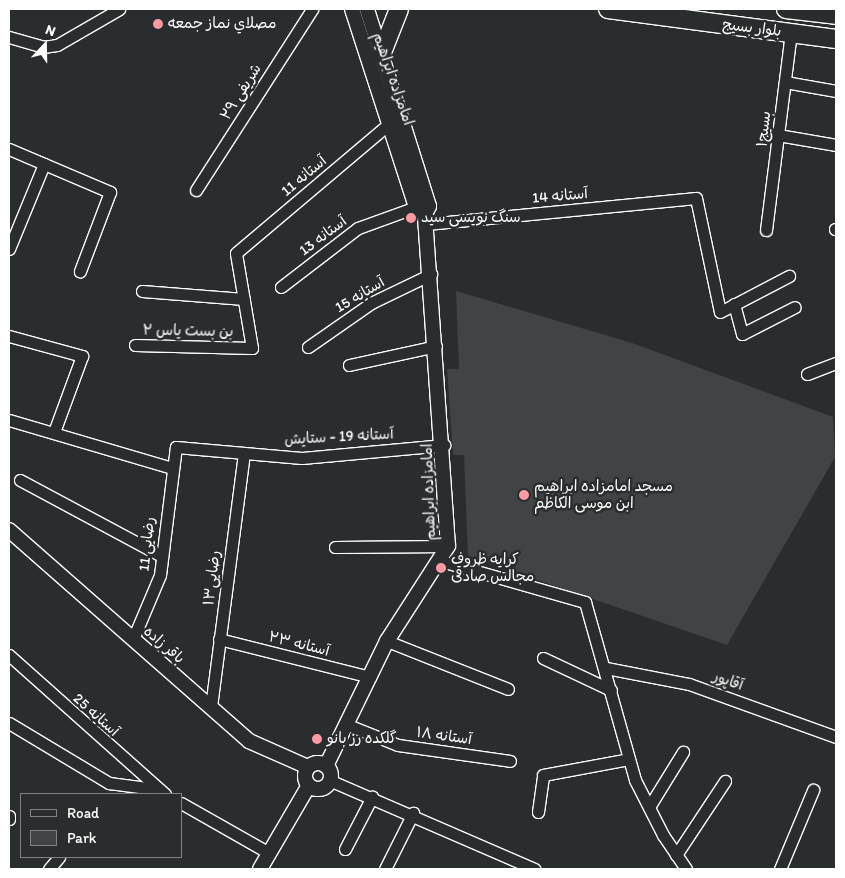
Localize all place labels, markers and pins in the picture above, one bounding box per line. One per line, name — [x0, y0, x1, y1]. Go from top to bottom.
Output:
place label: مصلاي نماز جمعه — [168, 15, 276, 33]
marker: مصلاي نماز جمعه — [152, 18, 164, 30]
place label: سنگ نویسی سید — [421, 209, 521, 227]
marker: سنگ نویسی سید — [405, 212, 417, 224]
place label: مسجد امامزاده ابراهیم ابن موسی الکاظم — [534, 477, 673, 512]
marker: مسجد امامزاده ابراهیم ابن موسی الکاظم — [518, 489, 530, 501]
place label: کرایه ظروف مجالس صادقی — [451, 550, 534, 585]
marker: کرایه ظروف مجالس صادقی — [435, 562, 447, 574]
place label: گلکده رز بانو — [327, 730, 397, 748]
marker: گلکده رز بانو — [311, 733, 323, 745]

